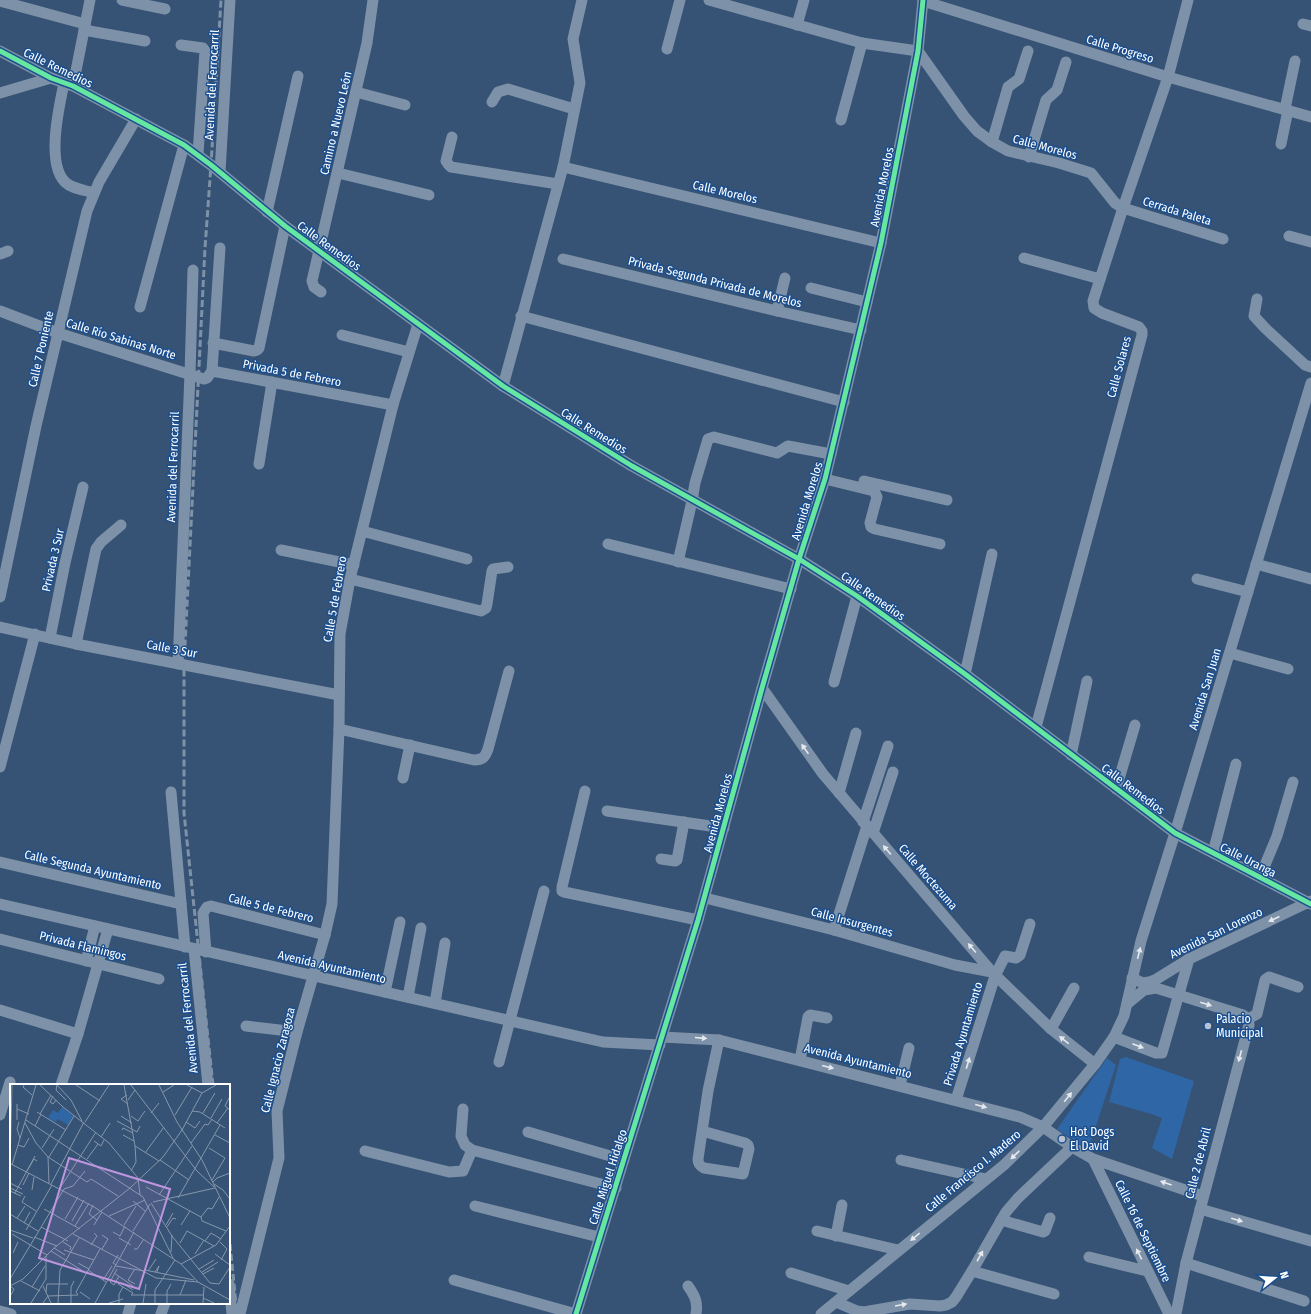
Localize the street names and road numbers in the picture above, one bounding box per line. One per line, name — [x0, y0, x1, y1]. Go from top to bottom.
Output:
street label: Avenida del Ferrocarril — [202, 29, 222, 141]
street label: Calle Progreso — [1085, 32, 1155, 66]
street label: Calle Remedios — [21, 45, 95, 91]
street label: Camino a Nuevo León — [317, 70, 355, 176]
street label: Calle Morelos — [1011, 132, 1079, 162]
street label: Avenida Morelos — [867, 146, 897, 228]
street label: Calle Morelos — [691, 178, 759, 206]
street label: Cerrada Paleta — [1141, 194, 1213, 228]
street label: Calle Remedios — [295, 218, 363, 274]
street label: Privada Segunda Privada de Morelos — [627, 254, 803, 310]
street label: Calle 7 Poniente — [25, 309, 57, 389]
street label: Calle Río Sabinas Norte — [64, 316, 178, 362]
street label: Calle Solares — [1104, 335, 1134, 399]
street label: Privada 5 de Febrero — [242, 357, 342, 389]
street label: Calle Remedios — [558, 405, 630, 457]
street label: Avenida del Ferrocarril — [164, 411, 182, 523]
street label: Avenida Morelos — [788, 460, 826, 542]
street label: Privada 3 Sur — [39, 526, 67, 593]
street label: Calle 5 de Febrero — [321, 555, 349, 643]
street label: Calle Remedios — [838, 569, 908, 623]
street label: Calle 3 Sur — [145, 637, 199, 661]
street label: Avenida San Juan — [1186, 646, 1224, 732]
street label: Calle Remedios — [1099, 761, 1167, 817]
street label: Avenida Morelos — [701, 772, 735, 854]
street label: Calle Uranga — [1218, 840, 1279, 880]
street label: Calle Moctezuma — [896, 841, 960, 913]
street label: Calle Segunda Ayuntamiento — [23, 847, 163, 893]
street label: Calle 5 de Febrero — [227, 891, 315, 925]
street label: Calle Insurgentes — [810, 904, 894, 940]
street label: Avenida San Lorenzo — [1167, 904, 1265, 962]
street label: Privada Flamingos — [38, 928, 128, 964]
street label: Avenida Ayuntamiento — [277, 948, 387, 986]
street label: Avenida del Ferrocarril — [175, 962, 201, 1074]
street label: Privada Ayuntamiento — [941, 980, 985, 1088]
street label: Calle Ignacio Zaragoza — [258, 1006, 298, 1114]
street label: Avenida Ayuntamiento — [803, 1041, 913, 1081]
street label: Calle 2 de Abril — [1182, 1126, 1214, 1200]
street label: Calle Francisco I. Madero — [922, 1127, 1024, 1215]
street label: Calle Miguel Hidalgo — [586, 1128, 630, 1226]
street label: Calle 16 de Septiembre — [1112, 1178, 1174, 1284]

